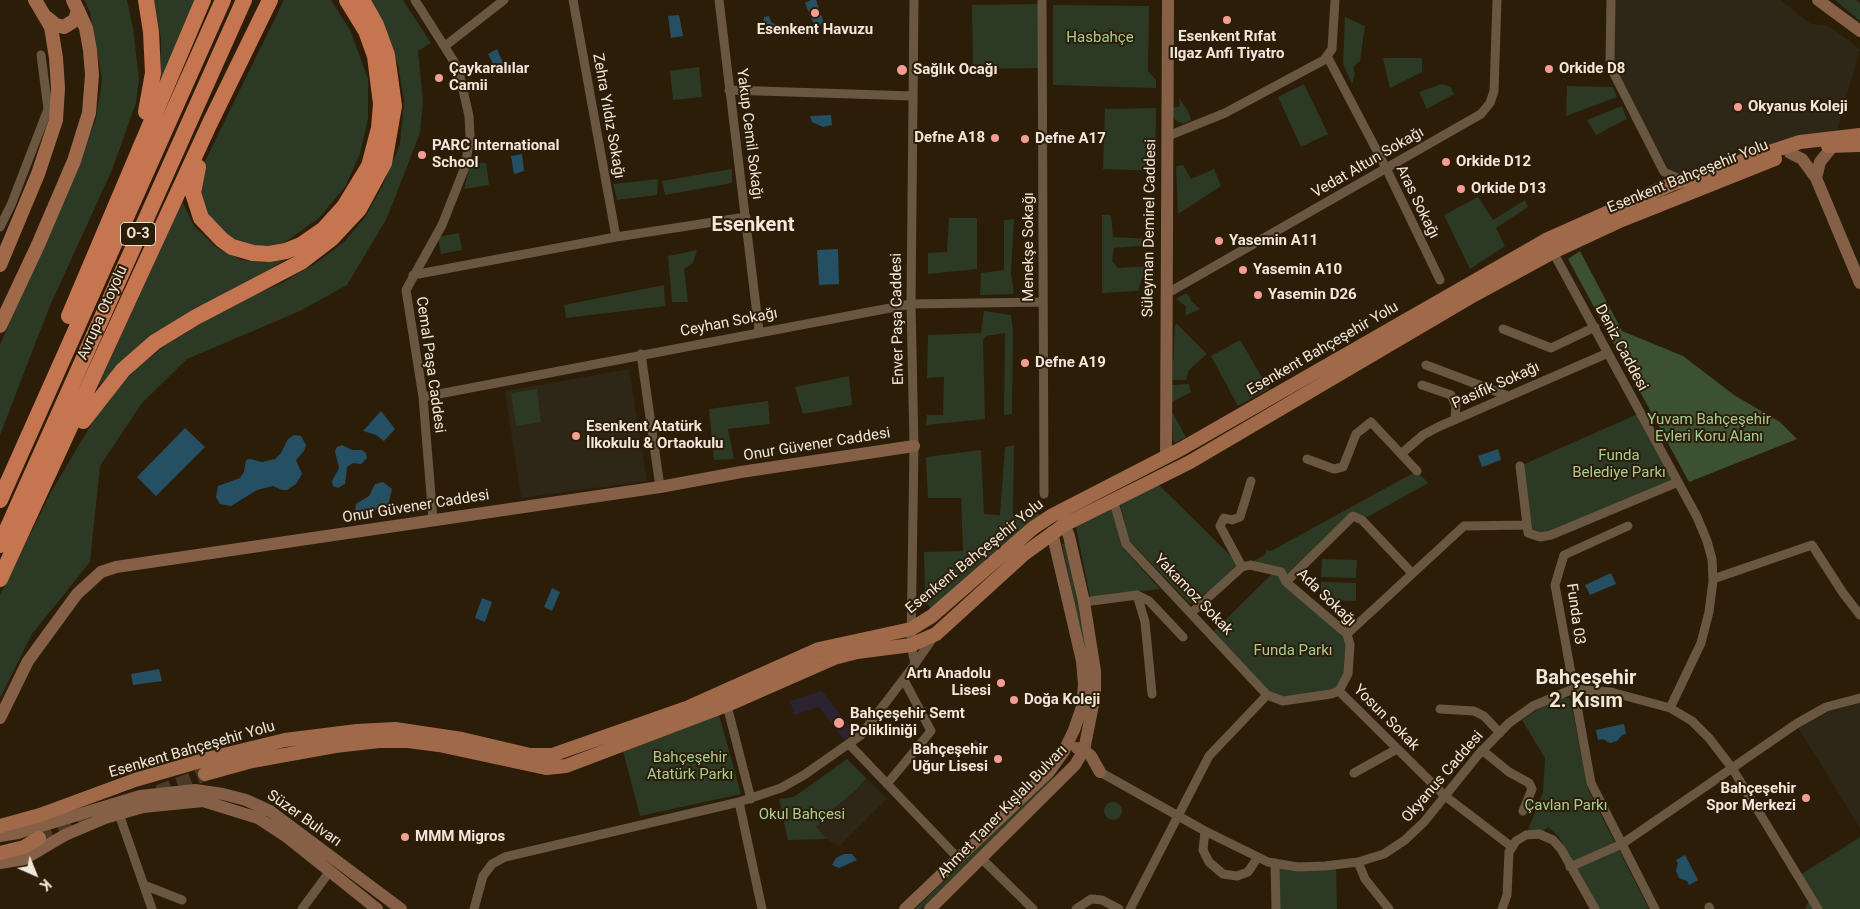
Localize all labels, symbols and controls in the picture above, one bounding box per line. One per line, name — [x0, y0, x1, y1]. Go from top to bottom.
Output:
marker: Esenkent Havuzu — [809, 7, 821, 19]
marker: Esenkent Rıfat Ilgaz Anfi Tiyatro — [1221, 14, 1233, 26]
place label: Esenkent Havuzu — [757, 21, 873, 39]
place label: Esenkent Rıfat Ilgaz Anfi Tiyatro — [1170, 28, 1284, 63]
park label: Hasbahçe — [1066, 29, 1134, 47]
street label: Zehra Yıldız Sokağı — [588, 52, 628, 180]
place label: Çaykaralılar Camii — [449, 60, 529, 95]
place label: Orkide D8 — [1559, 60, 1625, 78]
place label: Sağlık Ocağı — [913, 61, 997, 79]
marker: Sağlık Ocağı — [895, 63, 909, 77]
marker: Orkide D8 — [1543, 63, 1555, 75]
street label: Yakup Cemil Sokağı — [732, 67, 766, 201]
marker: Çaykaralılar Camii — [433, 72, 445, 84]
place label: Okyanus Koleji — [1748, 98, 1848, 116]
marker: Okyanus Koleji — [1732, 101, 1744, 113]
street label: Vedat Altun Sokağı — [1309, 124, 1427, 202]
place label: Defne A18 — [914, 129, 985, 147]
place label: Defne A17 — [1035, 130, 1106, 148]
marker: Defne A18 — [989, 132, 1001, 144]
marker: Defne A17 — [1019, 133, 1031, 145]
street label: Esenkent Bahçeşehir Yolu — [1605, 136, 1771, 218]
place label: PARC International School — [432, 137, 560, 172]
street label: Süleyman Demirel Caddesi — [1139, 139, 1161, 317]
marker: PARC International School — [416, 149, 428, 161]
place label: Orkide D12 — [1456, 153, 1531, 171]
marker: Orkide D12 — [1440, 156, 1452, 168]
street label: Aras Sokağı — [1391, 162, 1443, 242]
place label: Orkide D13 — [1471, 180, 1546, 198]
marker: Orkide D13 — [1455, 183, 1467, 195]
street label: Menekşe Sokağı — [1020, 192, 1038, 302]
district label: Esenkent — [712, 214, 794, 238]
road number: O-3 — [120, 222, 156, 245]
place label: Yasemin A11 — [1229, 232, 1318, 250]
marker: Yasemin A11 — [1213, 235, 1225, 247]
street label: Enver Paşa Caddesi — [888, 253, 908, 385]
place label: Yasemin A10 — [1253, 261, 1342, 279]
street label: Avrupa Otoyolu — [74, 263, 132, 363]
marker: Yasemin A10 — [1237, 264, 1249, 276]
place label: Yasemin D26 — [1268, 286, 1357, 304]
marker: Yasemin D26 — [1252, 289, 1264, 301]
street label: Cemal Paşa Caddesi — [412, 296, 448, 434]
street label: Esenkent Bahçeşehir Yolu — [1244, 298, 1402, 400]
street label: Deniz Caddesi — [1591, 302, 1651, 394]
street label: Ceyhan Sokağı — [679, 305, 779, 341]
place label: Defne A19 — [1035, 354, 1106, 372]
marker: Defne A19 — [1019, 357, 1031, 369]
street label: Pasifik Sokağı — [1449, 359, 1543, 413]
park label: Yuvam Bahçeşehir Evleri Koru Alanı — [1647, 411, 1771, 446]
place label: Esenkent Atatürk İlkokulu & Ortaokulu — [586, 418, 723, 453]
street label: Onur Güvener Caddesi — [742, 424, 892, 466]
marker: Esenkent Atatürk İlkokulu & Ortaokulu — [570, 430, 582, 442]
park label: Funda Belediye Parkı — [1572, 447, 1666, 482]
street label: Onur Güvener Caddesi — [341, 486, 491, 528]
street label: Esenkent Bahçeşehir Yolu — [903, 496, 1047, 618]
street label: Yakamoz Sokak — [1150, 551, 1236, 639]
street label: Ada Sokağı — [1293, 565, 1359, 631]
street label: Funda 03 — [1562, 582, 1588, 646]
park label: Funda Parkı — [1254, 642, 1332, 660]
place label: Artı Anadolu Lisesi — [907, 665, 991, 700]
district label: Bahçeşehir 2. Kısım — [1536, 667, 1636, 714]
marker: Artı Anadolu Lisesi — [995, 677, 1007, 689]
street label: Yosun Sokak — [1349, 681, 1423, 755]
place label: Doğa Koleji — [1024, 691, 1100, 709]
marker: Doğa Koleji — [1008, 694, 1020, 706]
place label: Bahçeşehir Semt Polikliniği — [850, 705, 965, 740]
marker: Bahçeşehir Semt Polikliniği — [832, 716, 846, 730]
street label: Esenkent Bahçeşehir Yolu — [107, 718, 277, 782]
street label: Okyanus Caddesi — [1398, 728, 1488, 826]
place label: Bahçeşehir Uğur Lisesi — [912, 741, 988, 776]
street label: Ahmet Taner Kışlalı Bulvarı — [935, 742, 1071, 882]
park label: Bahçeşehir Atatürk Parkı — [647, 749, 733, 784]
marker: Bahçeşehir Uğur Lisesi — [992, 753, 1004, 765]
place label: Bahçeşehir Spor Merkezi — [1706, 780, 1796, 815]
street label: Süzer Bulvarı — [263, 787, 345, 851]
marker: Bahçeşehir Spor Merkezi — [1800, 792, 1812, 804]
park label: Çavlan Parkı — [1525, 797, 1607, 815]
park label: Okul Bahçesi — [759, 806, 845, 824]
place label: MMM Migros — [415, 828, 505, 846]
marker: MMM Migros — [399, 831, 411, 843]
north arrow — [10, 849, 60, 899]
text: K — [37, 876, 54, 894]

